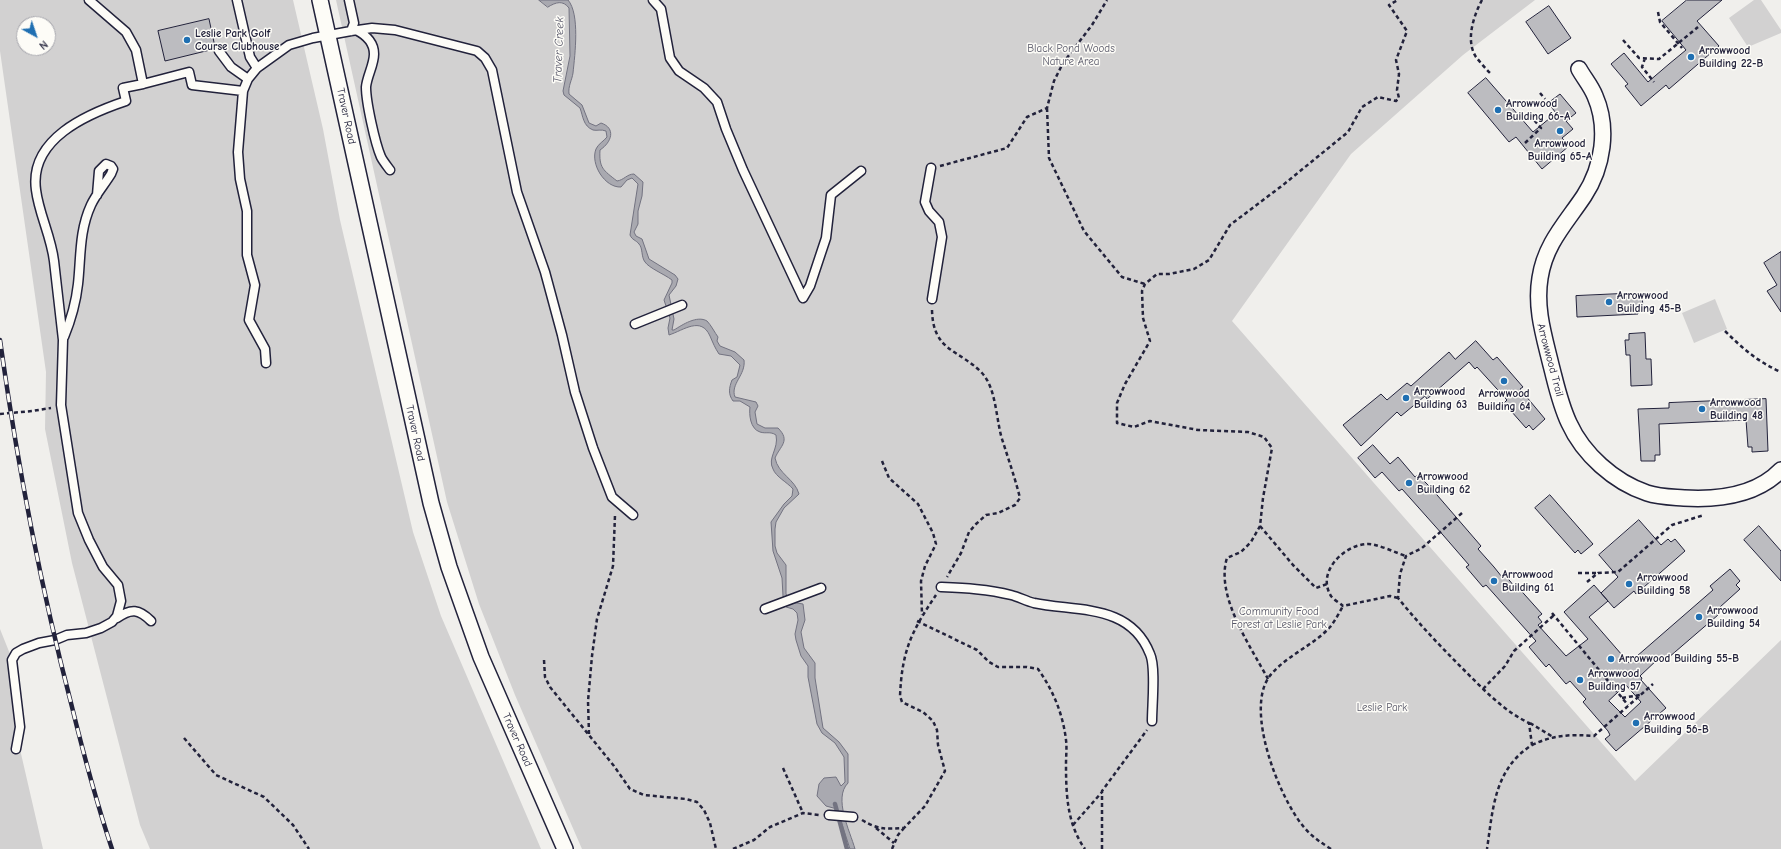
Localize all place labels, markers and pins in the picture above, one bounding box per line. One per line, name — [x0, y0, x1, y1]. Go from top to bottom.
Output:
place label: Leslie Park Golf Course Clubhouse — [195, 27, 279, 53]
marker: Leslie Park Golf Course Clubhouse — [182, 35, 192, 45]
place label: Arrowwood Building 22-B — [1699, 44, 1763, 70]
marker: Arrowwood Building 22-B — [1686, 52, 1696, 62]
place label: Arrowwood Building 66-A — [1506, 97, 1570, 123]
marker: Arrowwood Building 66-A — [1493, 105, 1503, 115]
marker: Arrowwood Building 65-A — [1555, 126, 1565, 136]
place label: Arrowwood Building 65-A — [1528, 137, 1592, 163]
place label: Arrowwood Building 45-B — [1617, 289, 1681, 315]
marker: Arrowwood Building 45-B — [1604, 297, 1614, 307]
marker: Arrowwood Building 64 — [1499, 376, 1509, 386]
place label: Arrowwood Building 63 — [1414, 385, 1467, 411]
place label: Arrowwood Building 64 — [1478, 387, 1530, 413]
marker: Arrowwood Building 63 — [1401, 393, 1411, 403]
place label: Arrowwood Building 48 — [1710, 396, 1763, 422]
marker: Arrowwood Building 48 — [1697, 404, 1707, 414]
place label: Arrowwood Building 62 — [1417, 470, 1470, 496]
marker: Arrowwood Building 62 — [1404, 478, 1414, 488]
place label: Arrowwood Building 61 — [1502, 568, 1554, 594]
place label: Arrowwood Building 58 — [1637, 571, 1690, 597]
marker: Arrowwood Building 61 — [1489, 576, 1499, 586]
marker: Arrowwood Building 58 — [1624, 579, 1634, 589]
place label: Arrowwood Building 54 — [1707, 604, 1760, 630]
marker: Arrowwood Building 54 — [1694, 612, 1704, 622]
place label: Arrowwood Building 55-B — [1619, 652, 1739, 666]
marker: Arrowwood Building 55-B — [1606, 654, 1616, 664]
place label: Arrowwood Building 57 — [1588, 667, 1641, 693]
marker: Arrowwood Building 57 — [1575, 675, 1585, 685]
place label: Arrowwood Building 56-B — [1644, 710, 1709, 736]
marker: Arrowwood Building 56-B — [1631, 718, 1641, 728]

